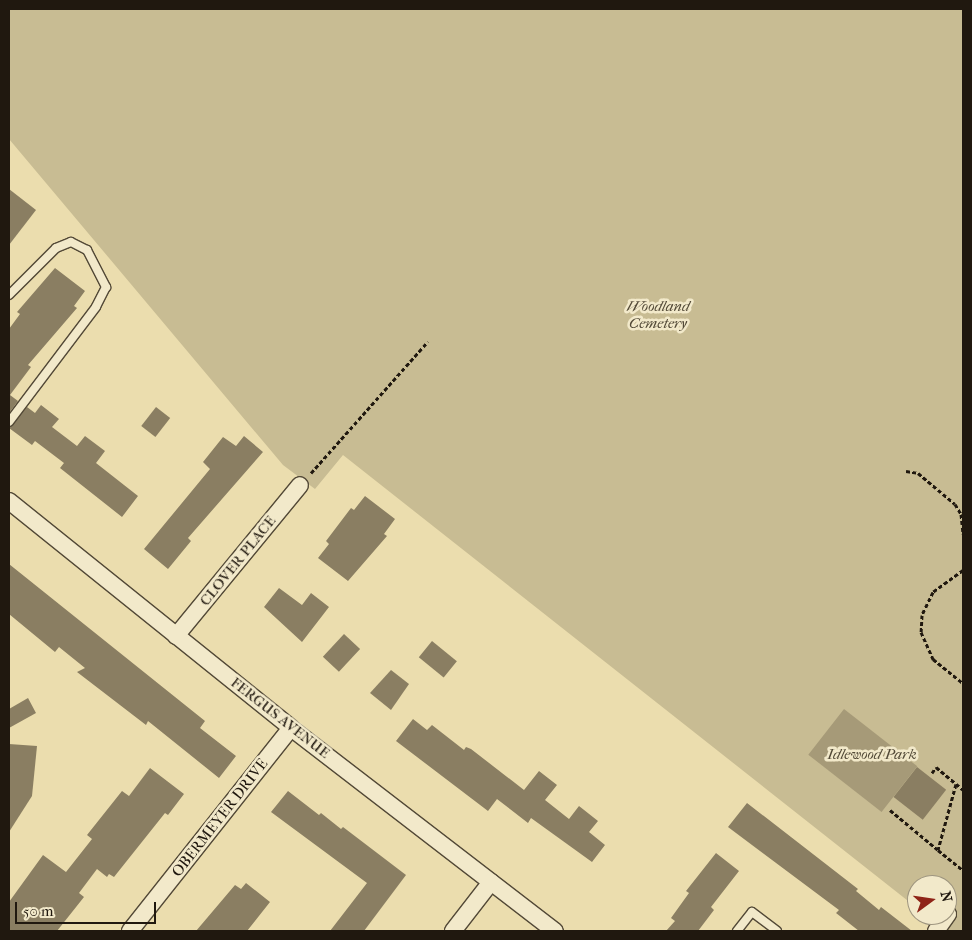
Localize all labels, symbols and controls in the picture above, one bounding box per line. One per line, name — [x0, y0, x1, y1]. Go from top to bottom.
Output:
park label: Woodland Cemetery — [626, 297, 690, 332]
street label: CLOVER PLACE — [196, 512, 280, 610]
street label: FERGUS AVENUE — [227, 674, 333, 762]
park label: Idlewood Park — [827, 746, 917, 764]
street label: OBERMEYER DRIVE — [168, 755, 272, 881]
north arrow — [907, 875, 957, 925]
text: N — [937, 889, 956, 904]
scale bar — [18, 892, 159, 924]
text: 50 m — [23, 902, 53, 920]

